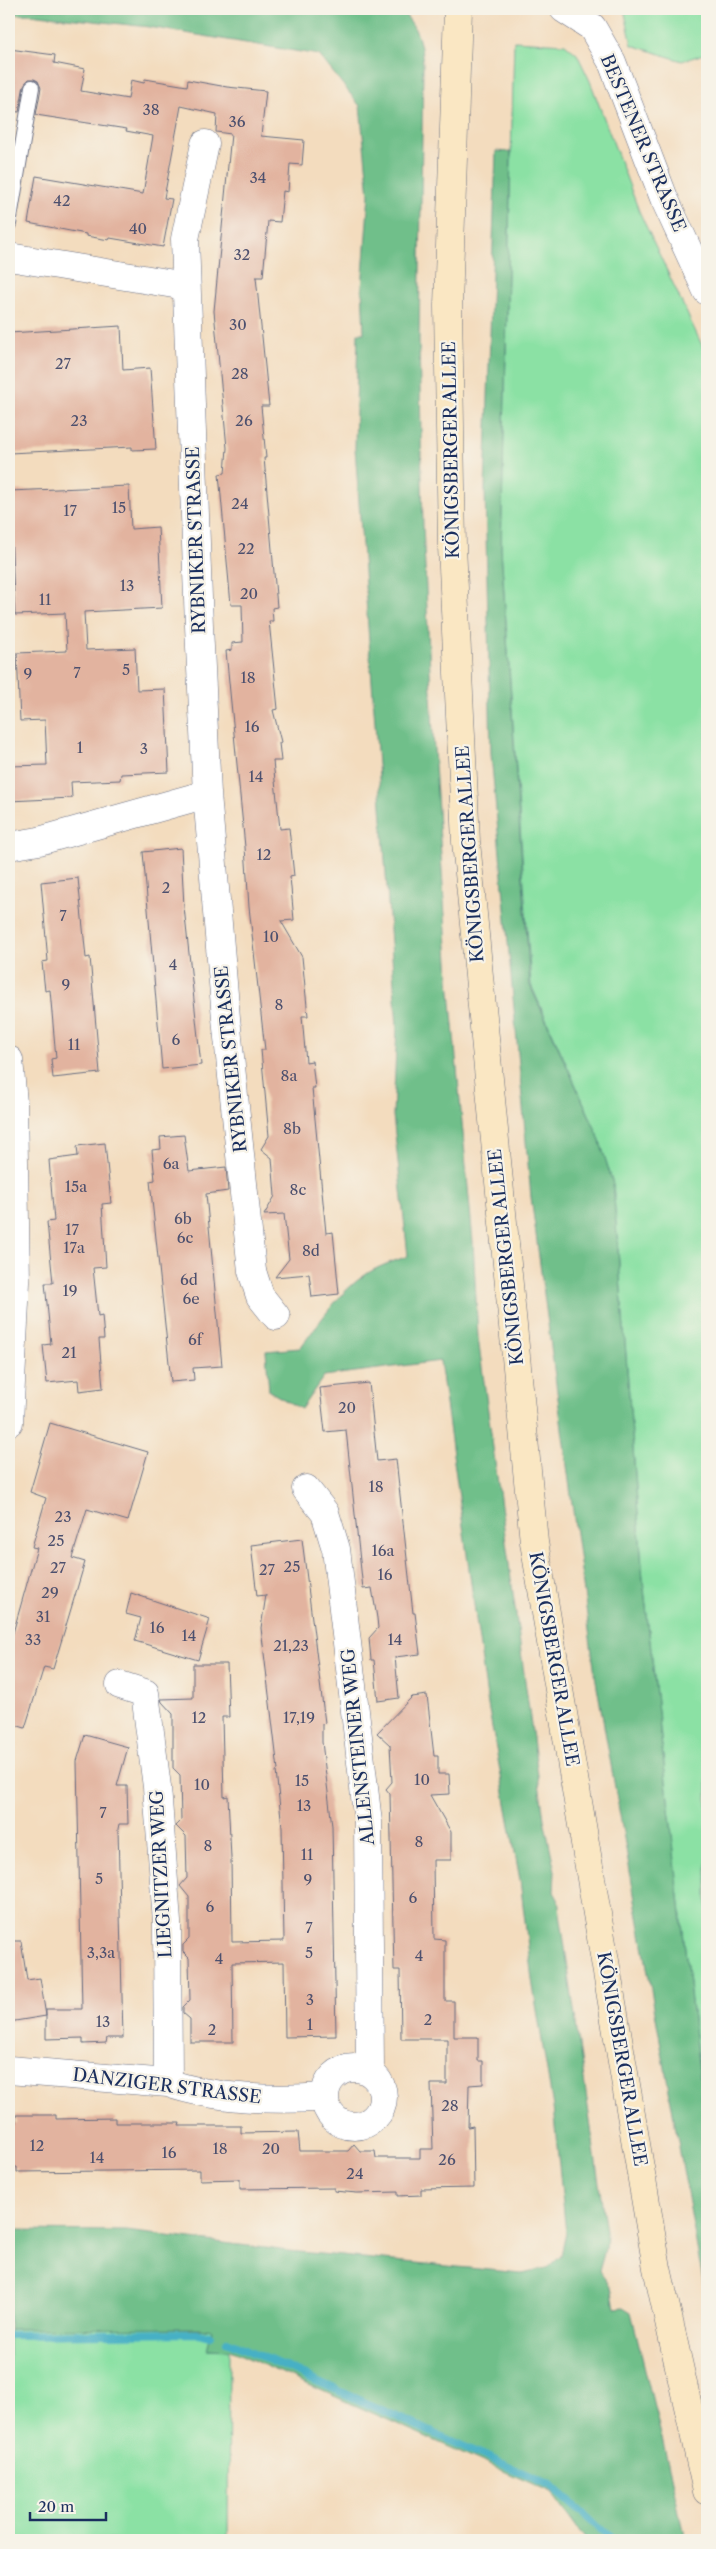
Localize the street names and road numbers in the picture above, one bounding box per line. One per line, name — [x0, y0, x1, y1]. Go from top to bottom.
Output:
street label: BESTENER STRASSE — [596, 51, 690, 235]
street label: KÖNIGSBERGER ALLEE — [437, 341, 464, 559]
street label: RYBNIKER STRASSE — [182, 446, 210, 634]
street label: KÖNIGSBERGER ALLEE — [450, 745, 489, 963]
street label: RYBNIKER STRASSE — [210, 965, 252, 1153]
street label: KÖNIGSBERGER ALLEE — [483, 1148, 528, 1366]
street label: KÖNIGSBERGER ALLEE — [524, 1550, 585, 1768]
street label: ALLENSTEINER WEG — [337, 1647, 379, 1848]
street label: LIEGNITZER WEG — [146, 1789, 176, 1959]
street label: KÖNIGSBERGER ALLEE — [592, 1950, 653, 2168]
street label: DANZIGER STRASSE — [71, 2064, 263, 2108]

